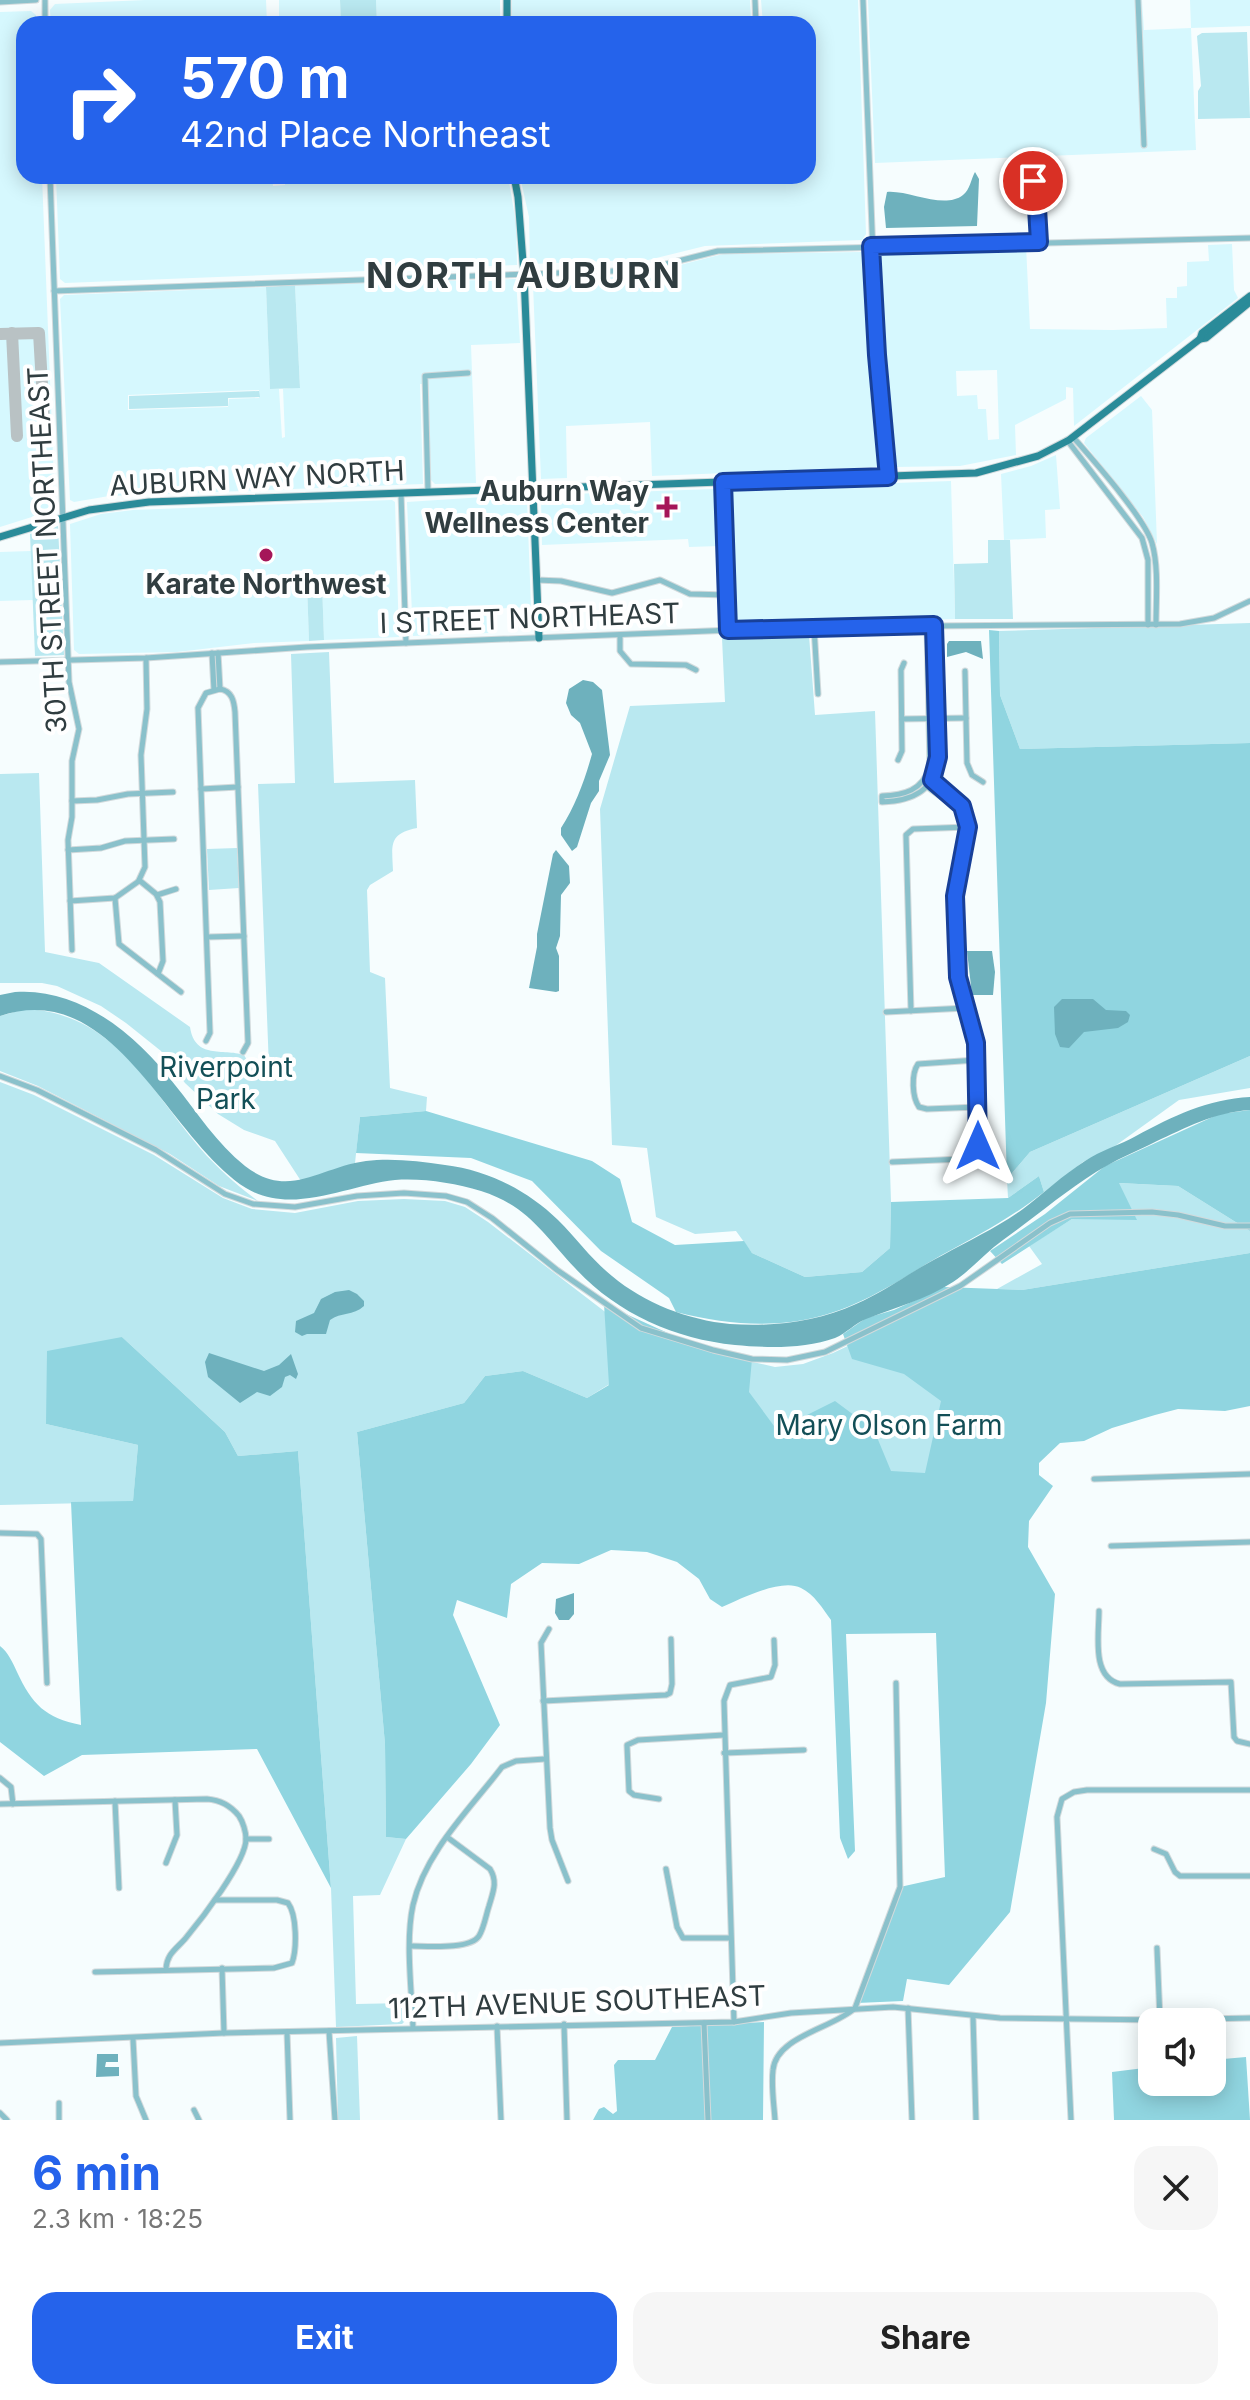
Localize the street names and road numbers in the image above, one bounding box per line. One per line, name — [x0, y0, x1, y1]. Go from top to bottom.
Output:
street label: 30TH STREET NORTHEAST — [20, 366, 74, 734]
street label: AUBURN WAY NORTH — [109, 453, 405, 503]
street label: I STREET NORTHEAST — [379, 596, 681, 640]
street label: 112TH AVENUE SOUTHEAST — [387, 1978, 767, 2026]

